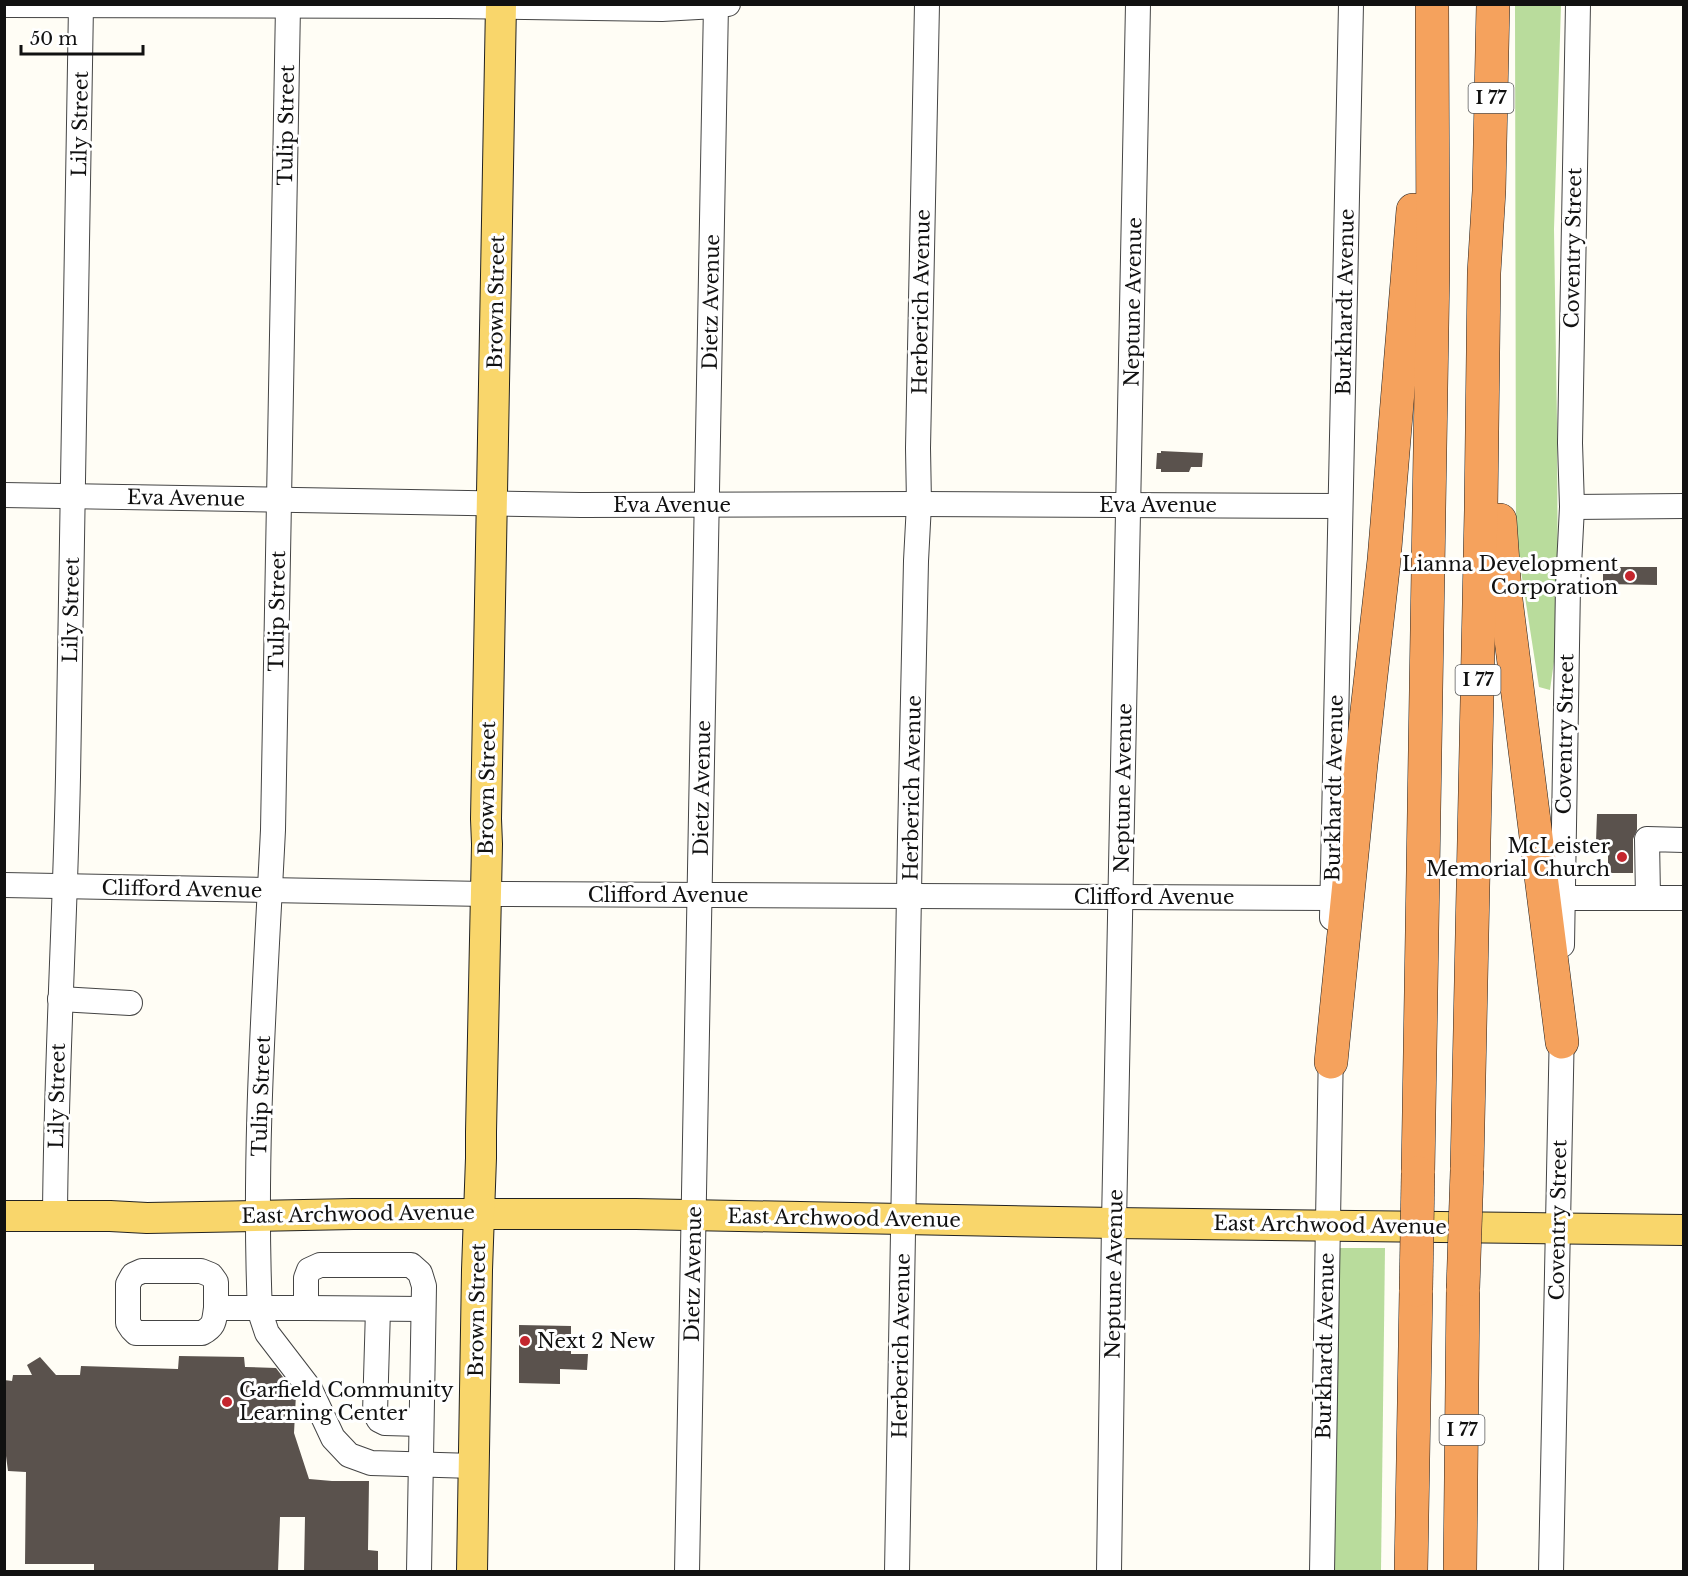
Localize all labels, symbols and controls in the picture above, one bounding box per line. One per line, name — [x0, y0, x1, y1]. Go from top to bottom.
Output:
scale bar — [21, 18, 142, 56]
text: 50 m — [30, 28, 78, 50]
street label: Tulip Street — [273, 64, 299, 186]
street label: Lily Street — [67, 70, 93, 177]
road number: I 77 — [1468, 83, 1514, 113]
street label: Coventry Street — [1560, 167, 1586, 329]
street label: Burkhardt Avenue — [1331, 208, 1359, 396]
street label: Herberich Avenue — [907, 209, 935, 395]
street label: Neptune Avenue — [1120, 217, 1146, 387]
street label: Brown Street — [483, 234, 509, 369]
street label: Dietz Avenue — [698, 234, 724, 370]
street label: Eva Avenue — [127, 485, 245, 511]
street label: Eva Avenue — [613, 493, 731, 517]
street label: Eva Avenue — [1099, 493, 1217, 517]
street label: Tulip Street — [264, 550, 290, 672]
place label: Lianna Development Corporation — [1402, 552, 1618, 599]
street label: Lily Street — [58, 556, 84, 663]
marker: Lianna Development Corporation — [1623, 569, 1637, 583]
street label: Coventry Street — [1552, 653, 1578, 815]
road number: I 77 — [1456, 665, 1500, 695]
street label: Burkhardt Avenue — [1320, 694, 1348, 882]
street label: Herberich Avenue — [898, 695, 926, 881]
street label: Neptune Avenue — [1110, 703, 1136, 873]
street label: Brown Street — [474, 720, 500, 855]
street label: Dietz Avenue — [689, 720, 715, 856]
place label: McLeister Memorial Church — [1426, 834, 1610, 881]
marker: McLeister Memorial Church — [1615, 850, 1629, 864]
street label: Clifford Avenue — [101, 876, 263, 902]
street label: Clifford Avenue — [588, 883, 748, 907]
street label: Clifford Avenue — [1074, 885, 1234, 909]
street label: Tulip Street — [247, 1035, 275, 1157]
street label: Lily Street — [44, 1042, 70, 1149]
street label: Coventry Street — [1545, 1139, 1571, 1301]
street label: Neptune Avenue — [1101, 1189, 1127, 1359]
street label: East Archwood Avenue — [241, 1200, 475, 1228]
street label: East Archwood Avenue — [727, 1204, 961, 1232]
street label: Dietz Avenue — [680, 1206, 706, 1342]
street label: East Archwood Avenue — [1213, 1211, 1447, 1239]
street label: Brown Street — [464, 1242, 490, 1377]
street label: Burkhardt Avenue — [1311, 1252, 1339, 1440]
street label: Herberich Avenue — [887, 1253, 915, 1439]
place label: Next 2 New — [537, 1329, 655, 1353]
marker: Next 2 New — [518, 1334, 532, 1348]
place label: Garfield Community Learning Center — [239, 1378, 454, 1425]
marker: Garfield Community Learning Center — [220, 1395, 234, 1409]
road number: I 77 — [1440, 1415, 1484, 1445]

